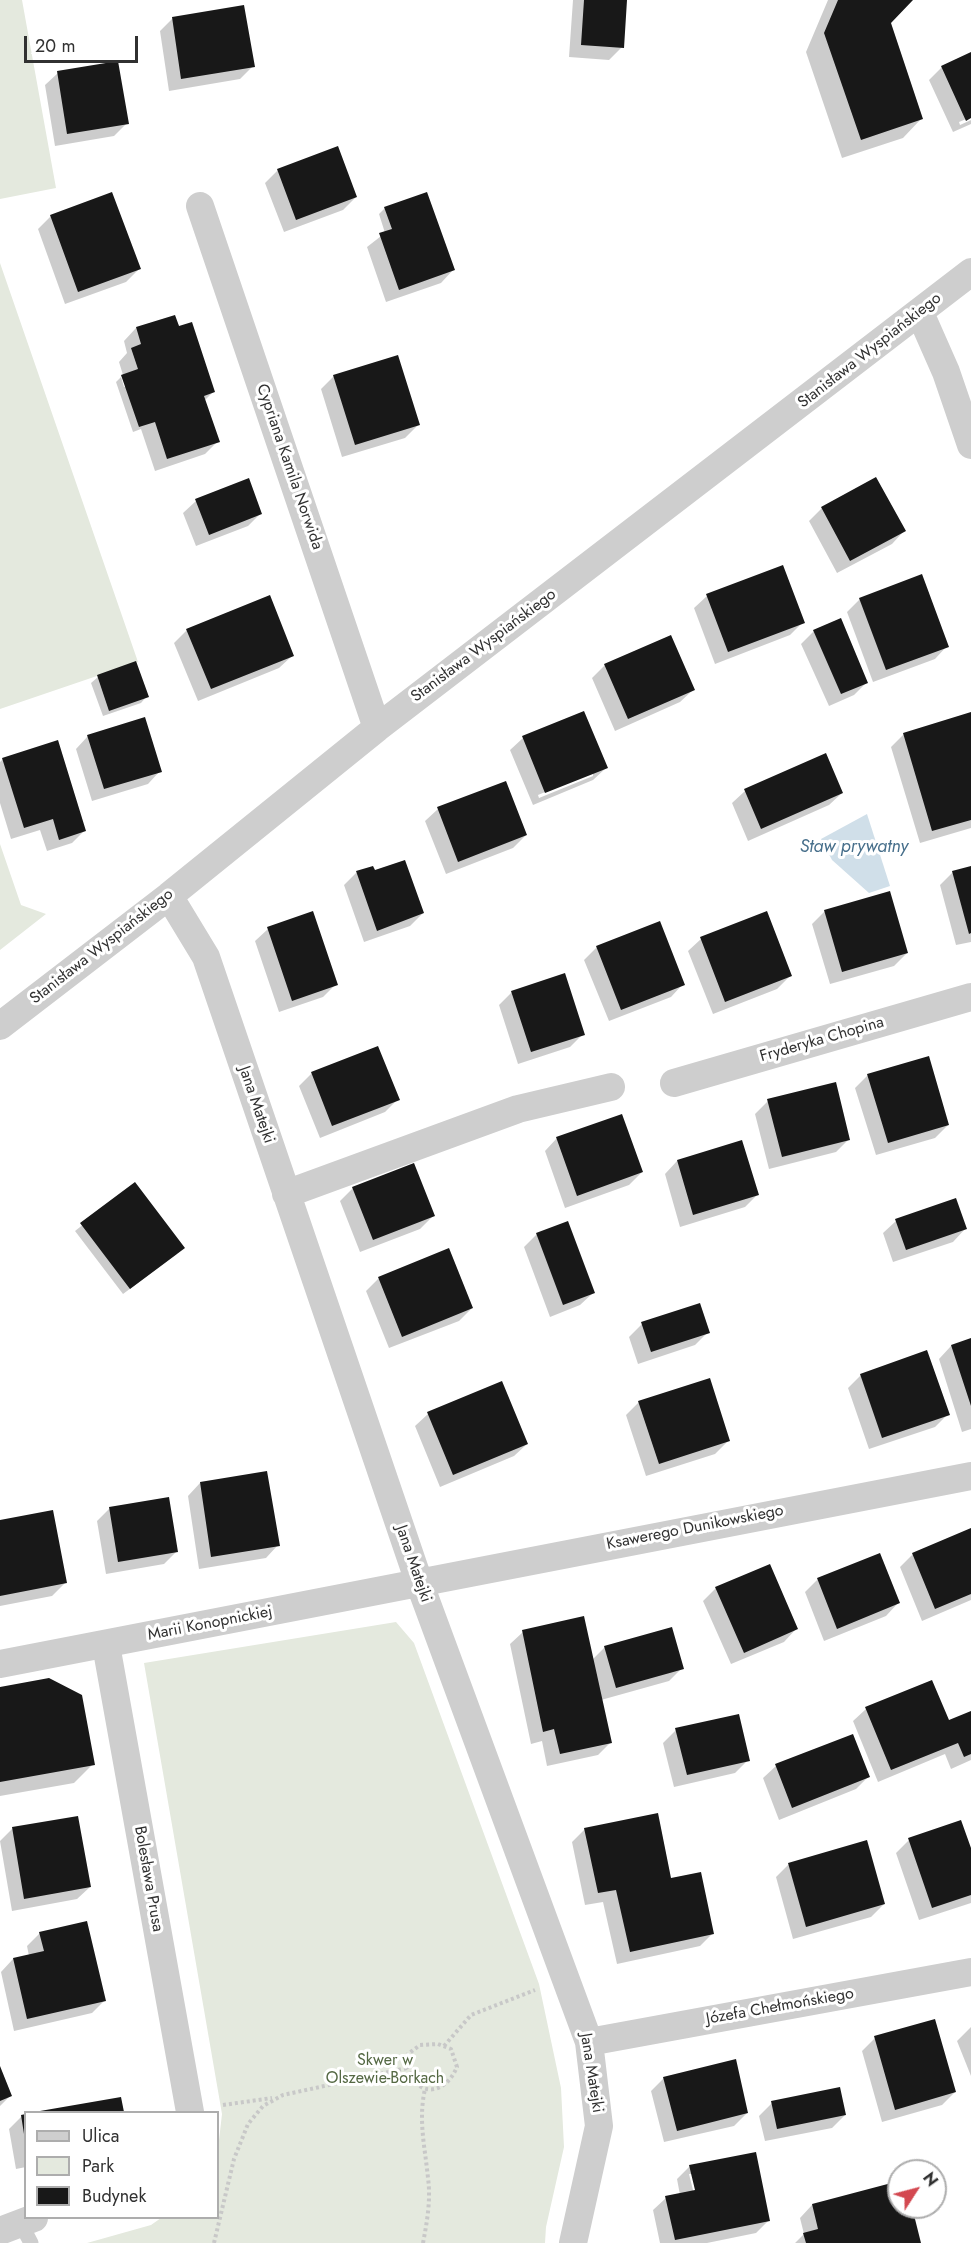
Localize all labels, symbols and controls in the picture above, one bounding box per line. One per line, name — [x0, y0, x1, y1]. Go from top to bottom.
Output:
scale bar — [27, 24, 141, 62]
text: 20 m — [35, 33, 75, 59]
street label: Stanisława Wyspiańskiego — [795, 289, 945, 413]
street label: Cypriana Kamila Norwida — [252, 382, 326, 552]
street label: Stanisława Wyspiańskiego — [408, 585, 560, 707]
water label: Staw prywatny — [800, 837, 908, 859]
street label: Stanisława Wyspiańskiego — [27, 885, 177, 1009]
street label: Fryderyka Chopina — [758, 1013, 886, 1067]
street label: Jana Matejki — [234, 1064, 278, 1146]
street label: Ksawerego Dunikowskiego — [605, 1501, 785, 1555]
street label: Jana Matejki — [391, 1523, 435, 1605]
street label: Marii Konopnickiej — [146, 1603, 274, 1645]
street label: Bolesława Prusa — [129, 1825, 167, 1933]
street label: Józefa Chełmońskiego — [705, 1985, 855, 2029]
street label: Jana Matejki — [575, 2032, 607, 2114]
park label: Skwer w Olszewie-Borkach — [326, 2051, 444, 2089]
legend — [24, 2111, 219, 2219]
text: Ulica — [82, 2123, 119, 2149]
text: Park — [82, 2153, 114, 2179]
north arrow — [887, 2159, 947, 2219]
text: N — [917, 2167, 943, 2191]
text: Budynek — [82, 2183, 146, 2209]

